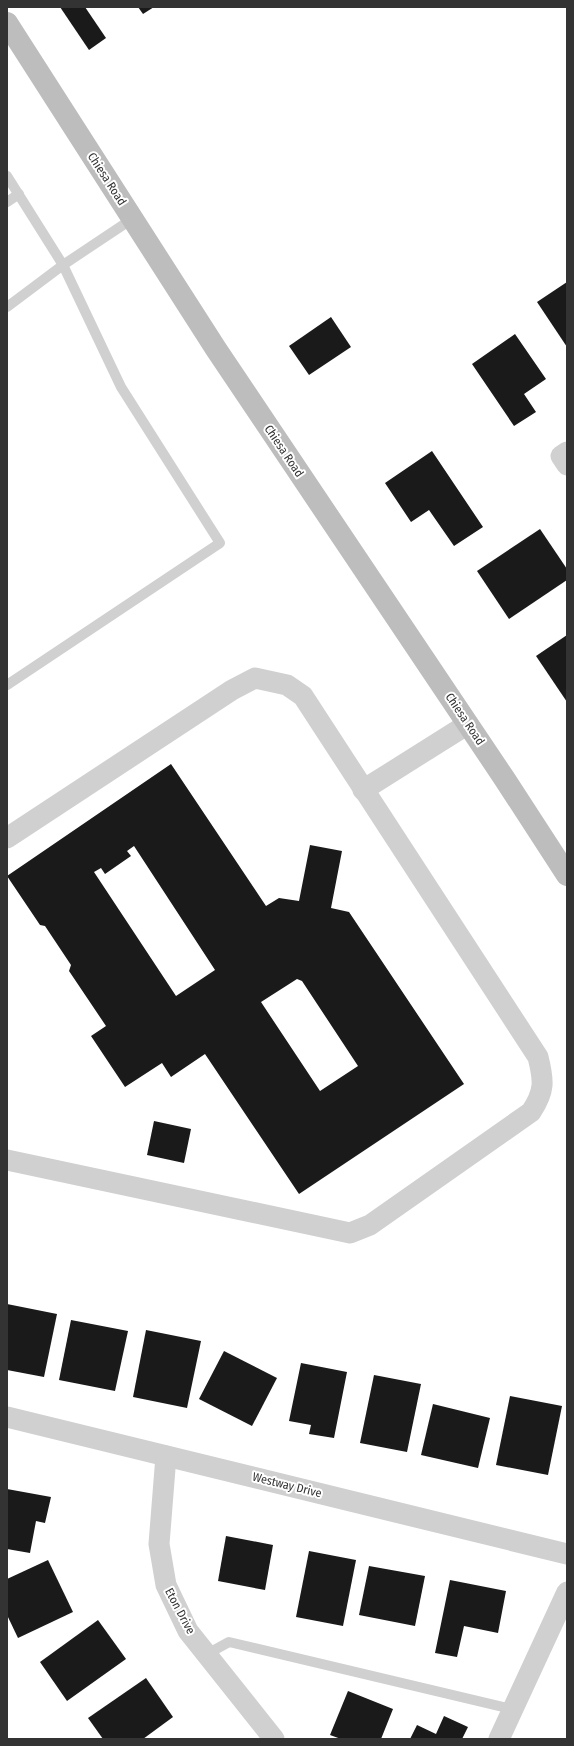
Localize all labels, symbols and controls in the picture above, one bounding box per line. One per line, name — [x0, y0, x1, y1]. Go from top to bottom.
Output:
street label: Chiesa Road — [85, 150, 129, 208]
street label: Chiesa Road — [261, 422, 307, 480]
street label: Chiesa Road — [442, 690, 488, 748]
street label: Westway Drive — [251, 1470, 323, 1500]
street label: Eton Drive — [162, 1586, 198, 1636]

